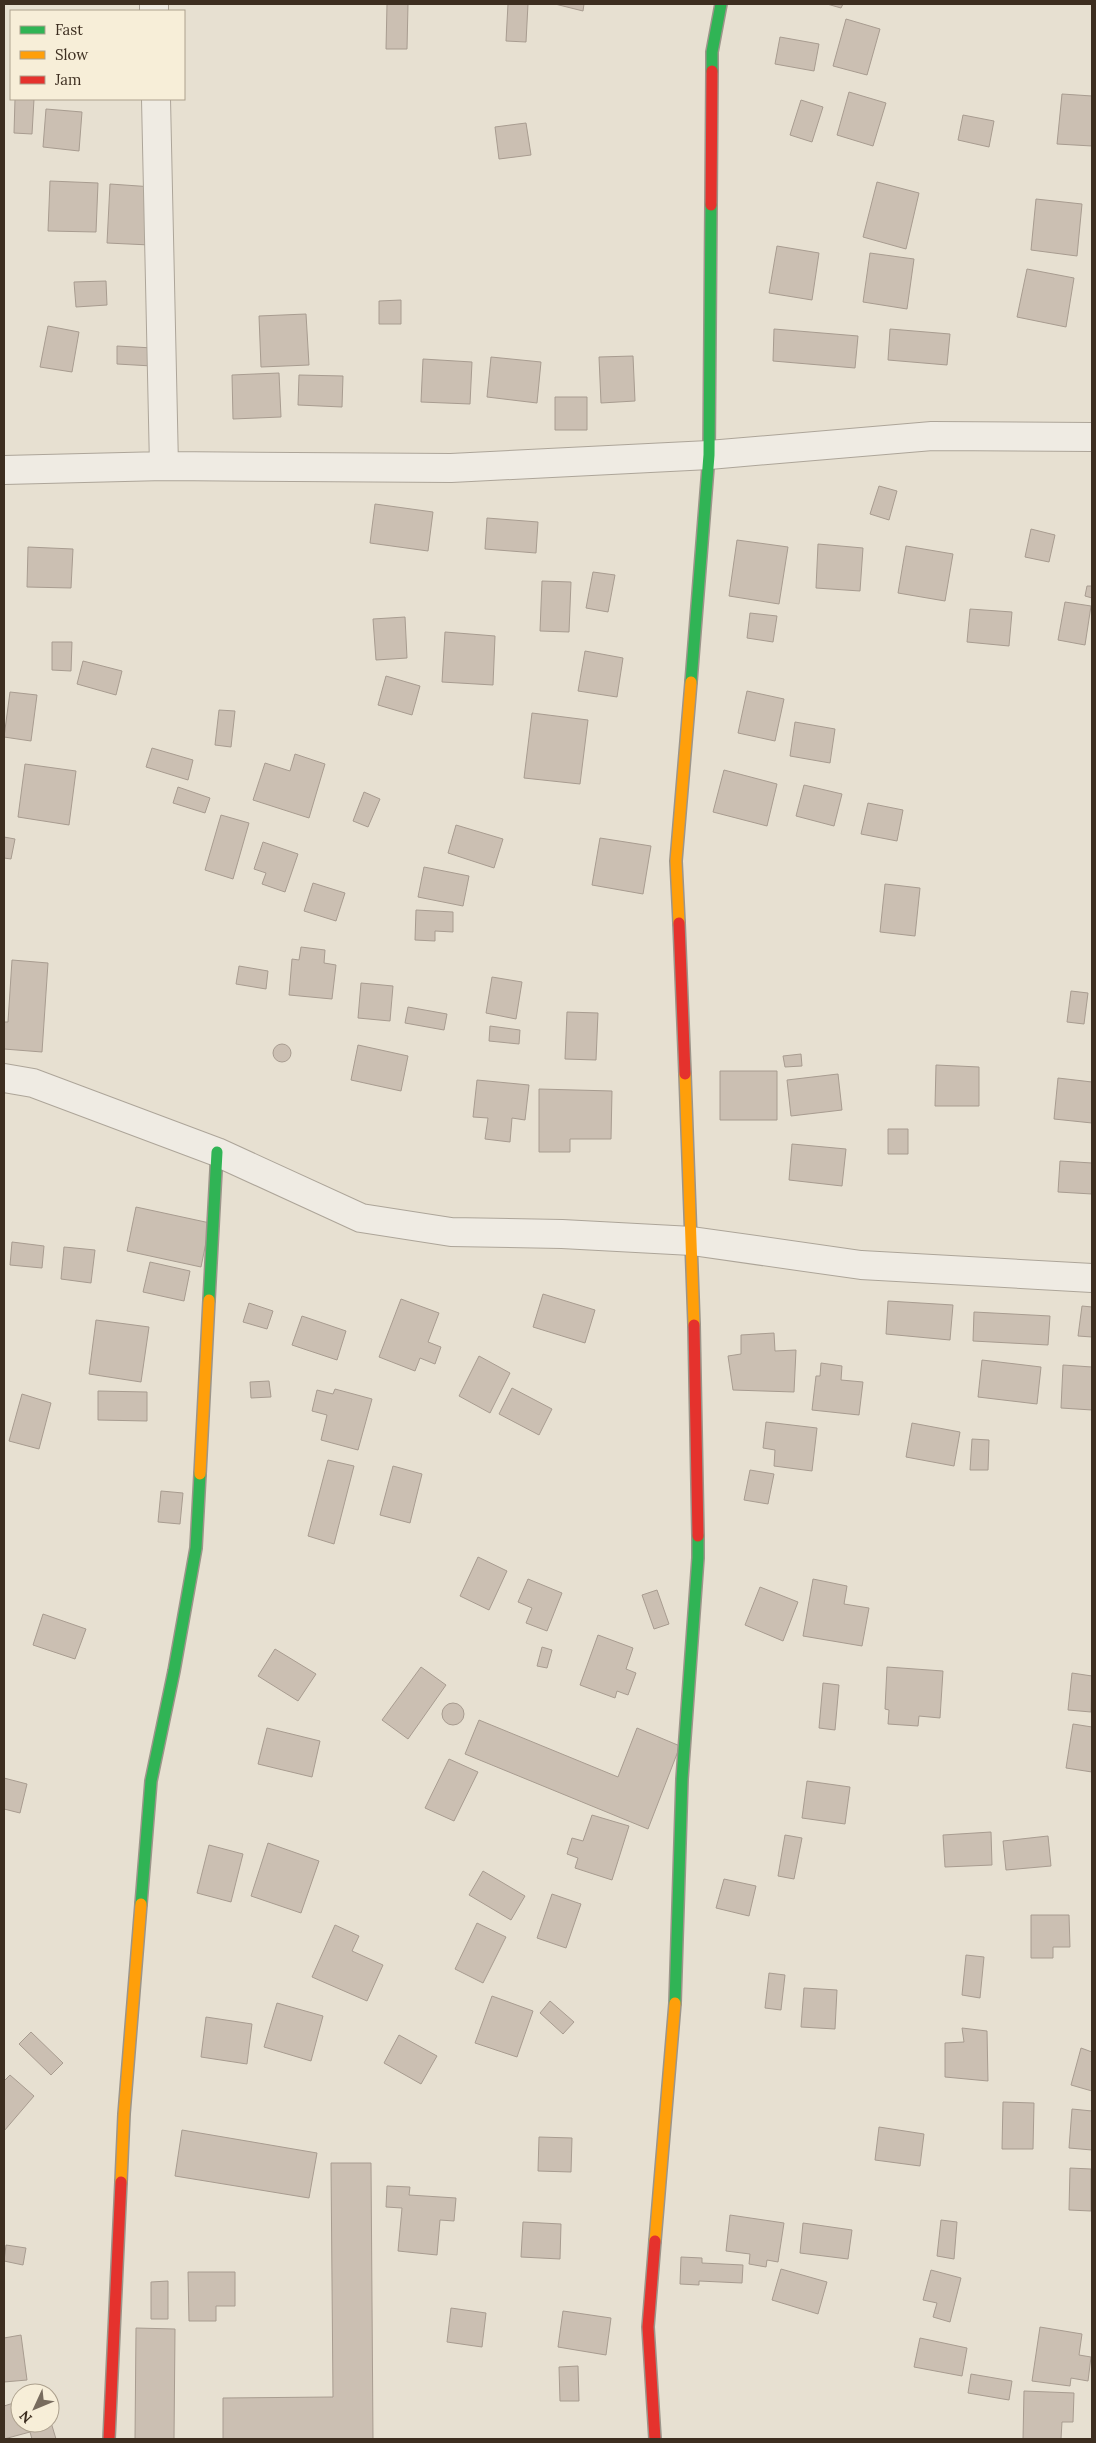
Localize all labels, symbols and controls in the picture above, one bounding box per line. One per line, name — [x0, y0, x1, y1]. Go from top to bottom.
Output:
legend — [10, 10, 185, 100]
text: Fast — [55, 20, 83, 39]
text: Slow — [55, 45, 88, 64]
text: Jam — [54, 70, 82, 89]
north arrow — [10, 2383, 60, 2433]
text: N — [15, 2407, 36, 2427]

